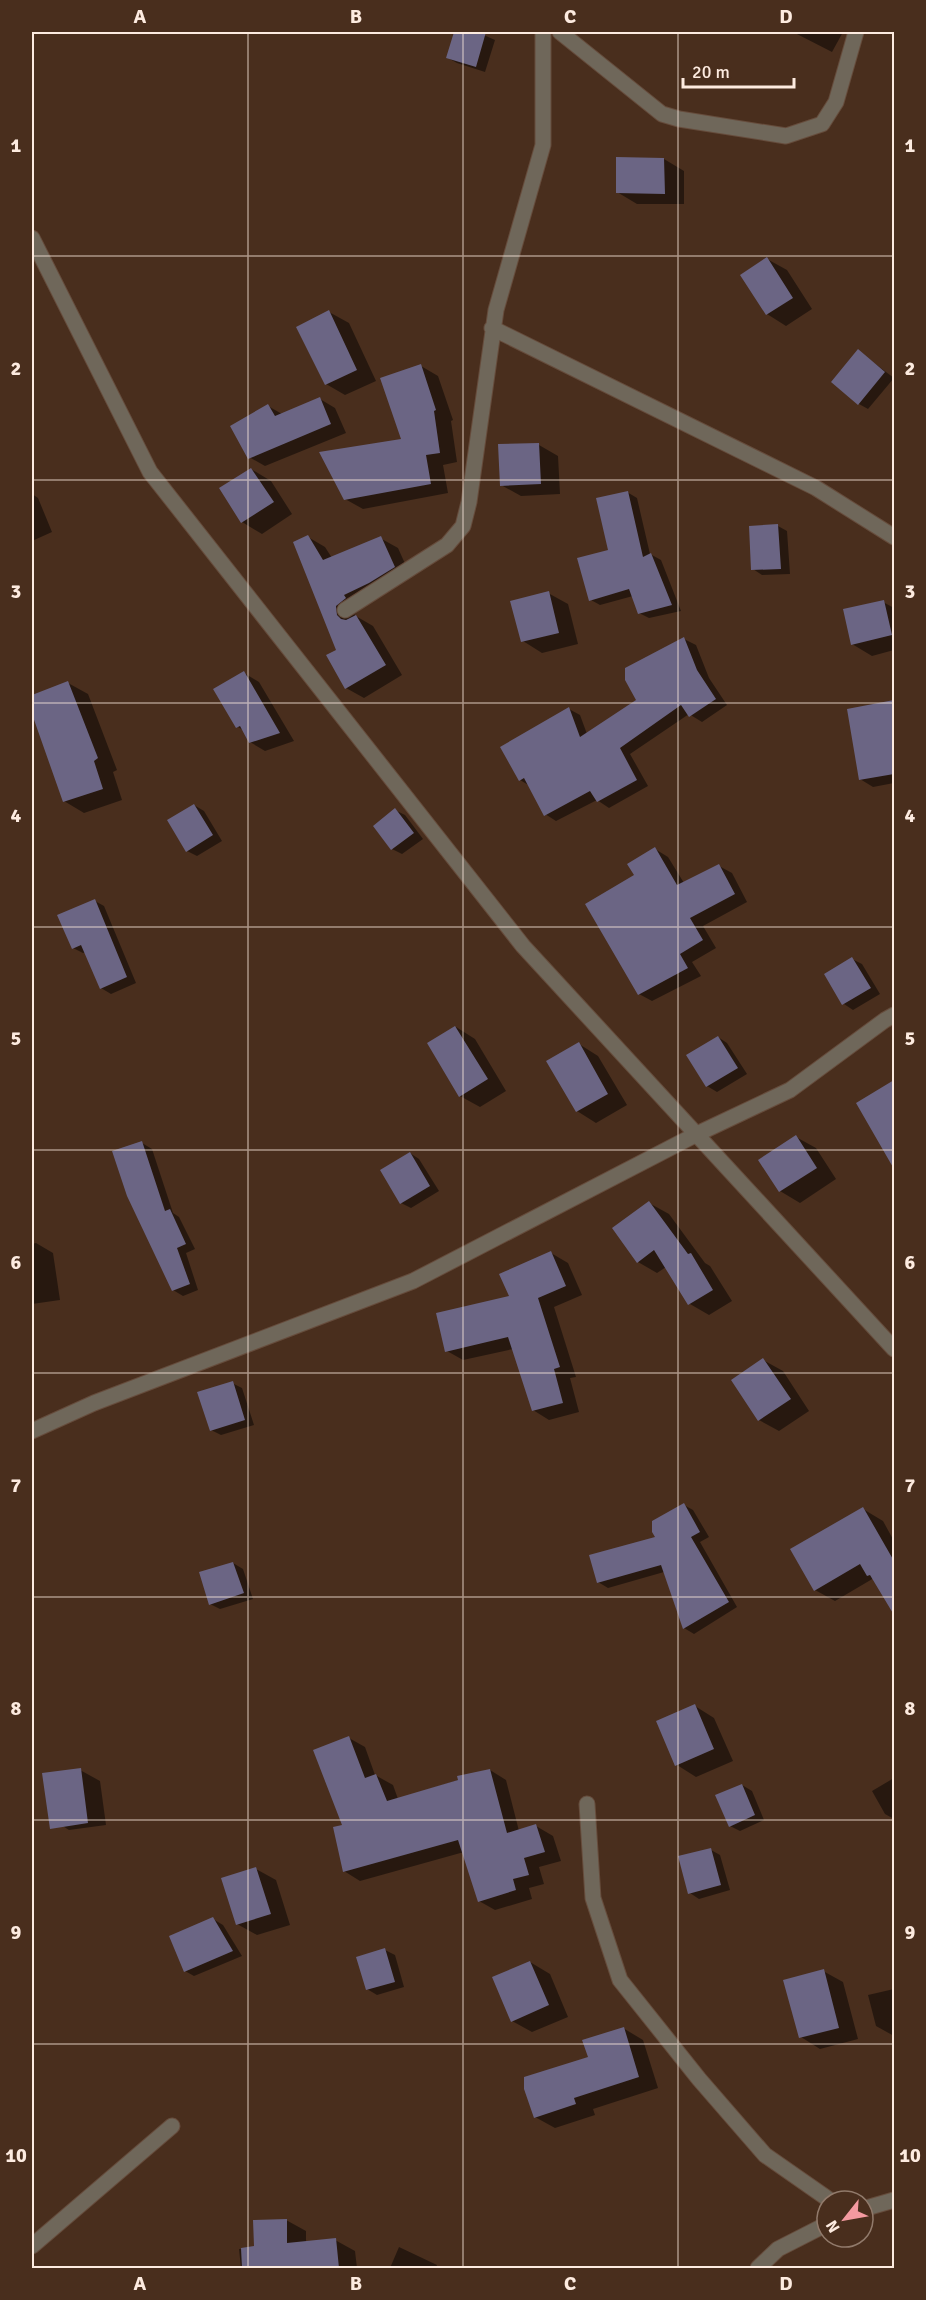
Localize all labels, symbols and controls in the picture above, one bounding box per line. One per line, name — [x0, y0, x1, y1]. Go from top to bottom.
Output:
text: A — [134, 4, 147, 29]
text: B — [350, 4, 362, 29]
text: C — [564, 4, 576, 29]
text: D — [779, 4, 793, 29]
scale bar — [683, 51, 794, 89]
text: 20 m — [692, 61, 730, 83]
text: 1 — [11, 133, 22, 158]
text: 1 — [905, 133, 916, 158]
text: 2 — [11, 356, 21, 381]
text: 2 — [905, 356, 915, 381]
text: 3 — [11, 579, 21, 604]
text: 3 — [905, 579, 915, 604]
text: 4 — [11, 803, 22, 828]
text: 4 — [905, 803, 916, 828]
text: 5 — [11, 1026, 21, 1051]
text: 5 — [905, 1026, 915, 1051]
text: 6 — [11, 1250, 22, 1275]
text: 6 — [905, 1250, 916, 1275]
text: 7 — [11, 1473, 22, 1498]
text: 7 — [905, 1473, 916, 1498]
text: 8 — [11, 1696, 22, 1721]
text: 8 — [905, 1696, 916, 1721]
text: 9 — [11, 1920, 22, 1945]
text: 9 — [905, 1920, 916, 1945]
text: 10 — [5, 2143, 27, 2168]
text: 10 — [899, 2143, 921, 2168]
north arrow — [815, 2189, 875, 2249]
text: N — [822, 2216, 844, 2236]
text: A — [134, 2271, 147, 2296]
text: B — [350, 2271, 362, 2296]
text: C — [564, 2271, 576, 2296]
text: D — [779, 2271, 793, 2296]

